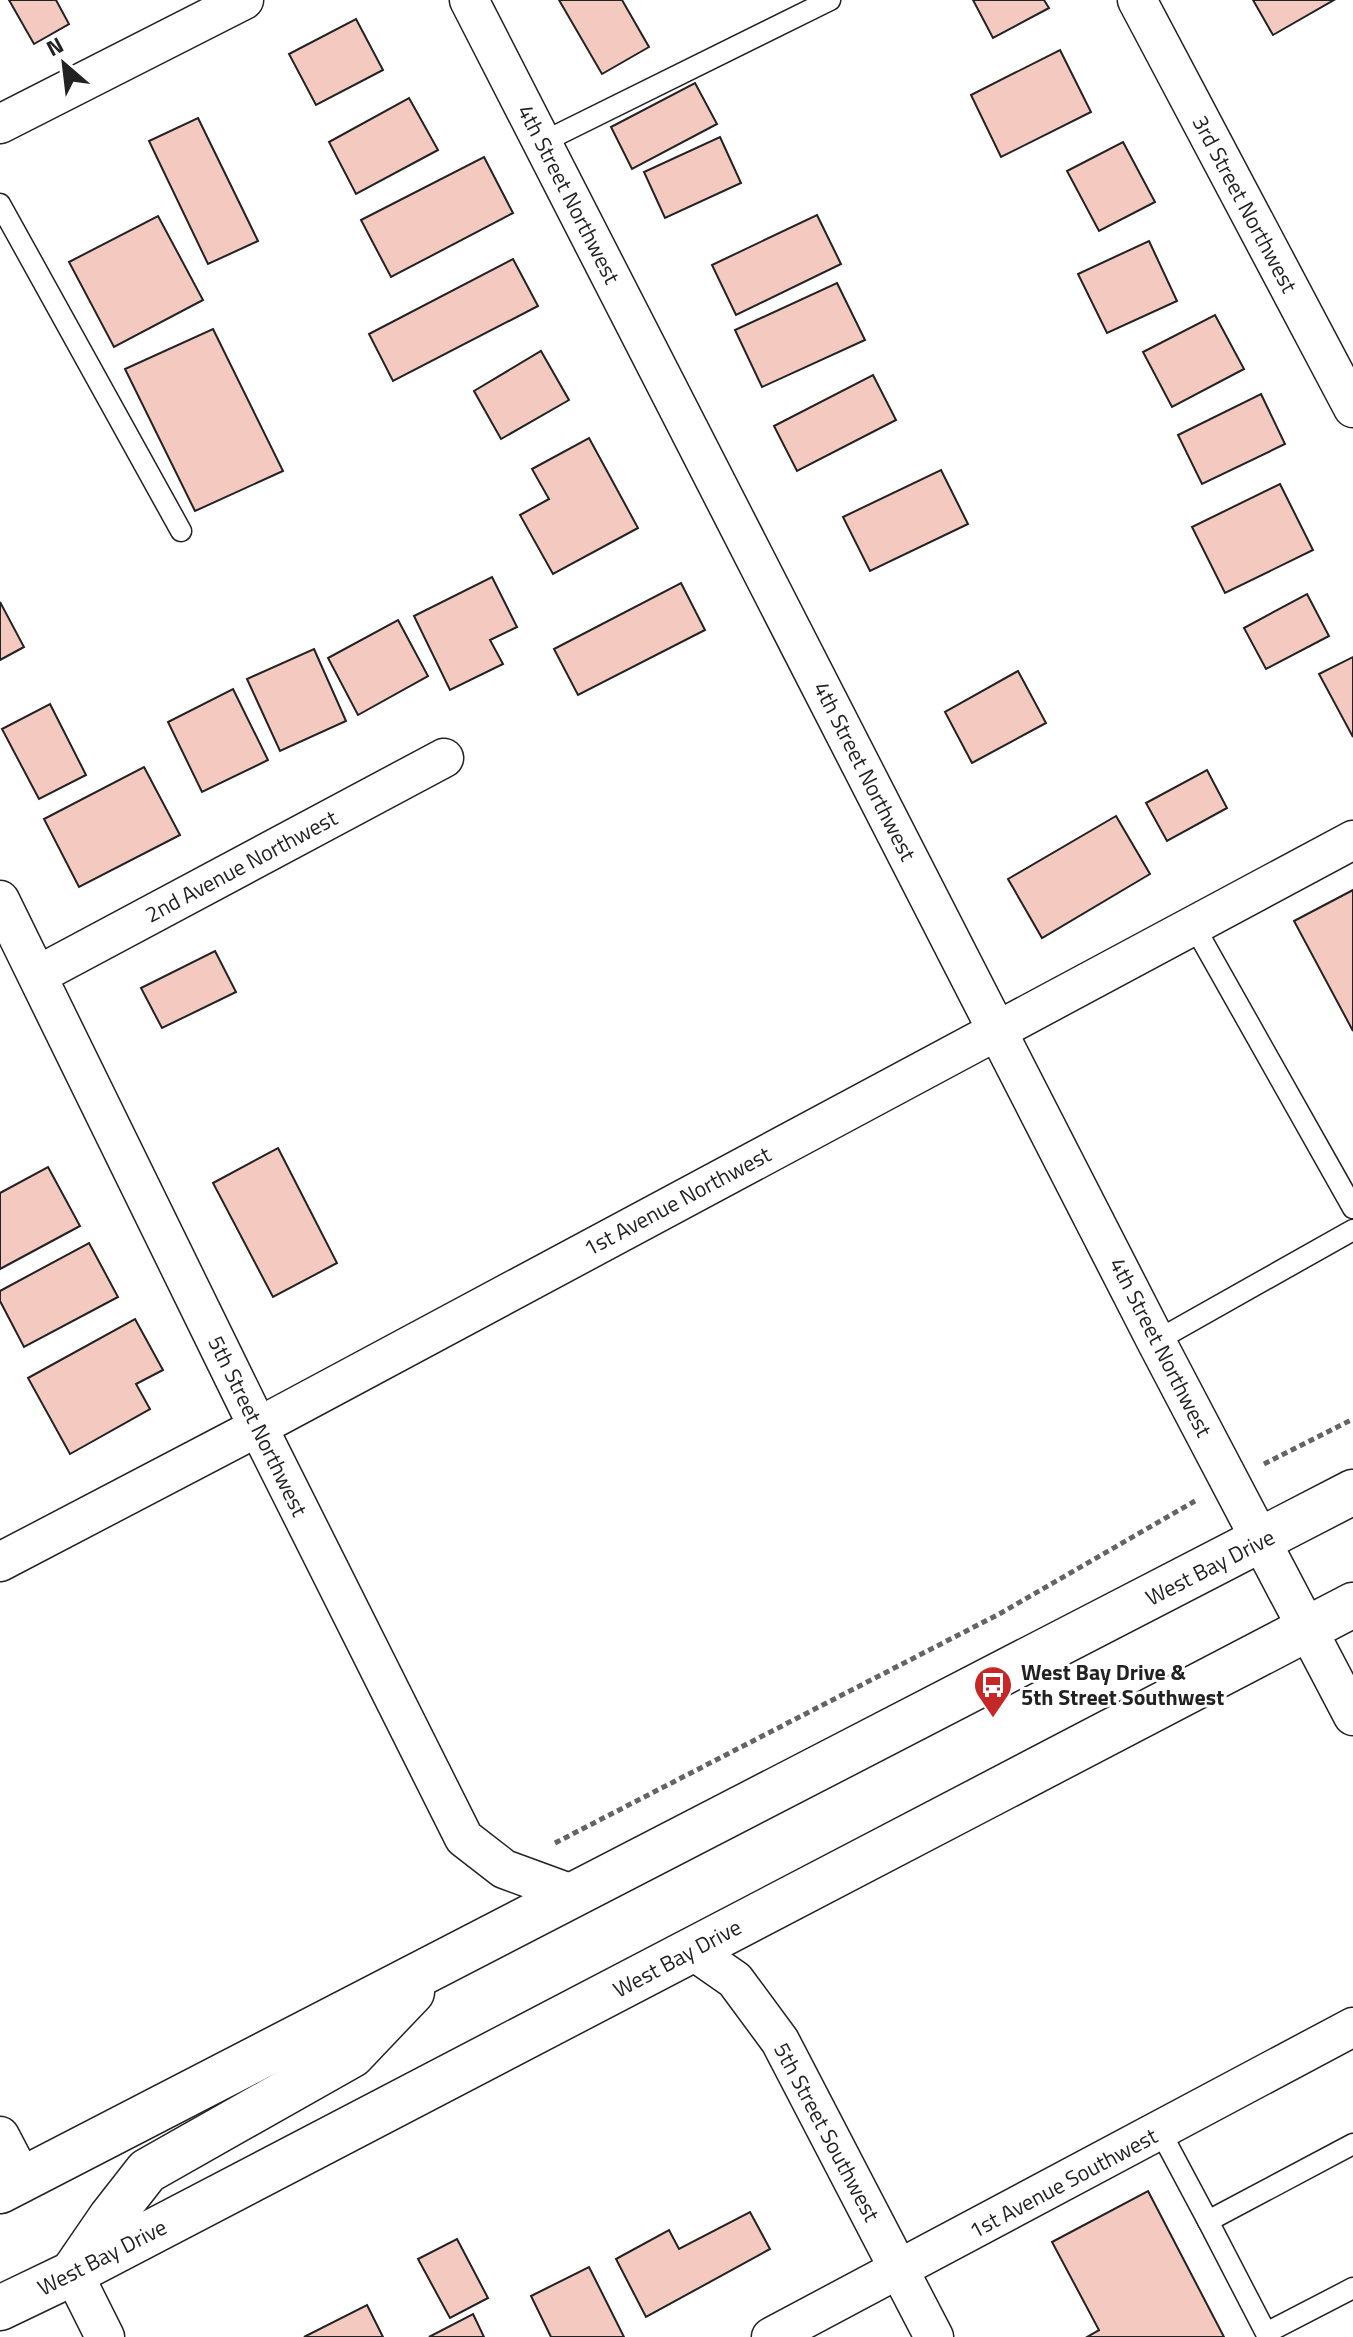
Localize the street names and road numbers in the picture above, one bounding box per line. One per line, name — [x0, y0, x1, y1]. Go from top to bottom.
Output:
street label: 4th Street Northwest — [509, 98, 629, 290]
street label: 3rd Street Northwest — [1184, 109, 1306, 299]
street label: 4th Street Northwest — [805, 675, 925, 867]
street label: 2nd Avenue Northwest — [139, 801, 343, 931]
street label: 1st Avenue Northwest — [577, 1137, 777, 1265]
street label: 4th Street Northwest — [1101, 1251, 1221, 1443]
street label: 5th Street Northwest — [199, 1330, 317, 1522]
street label: West Bay Drive — [1139, 1520, 1281, 1614]
street label: West Bay Drive — [607, 1910, 747, 2006]
street label: 5th Street Southwest — [765, 2036, 889, 2228]
street label: 1st Avenue Southwest — [963, 2119, 1164, 2247]
street label: West Bay Drive — [31, 2210, 173, 2304]

